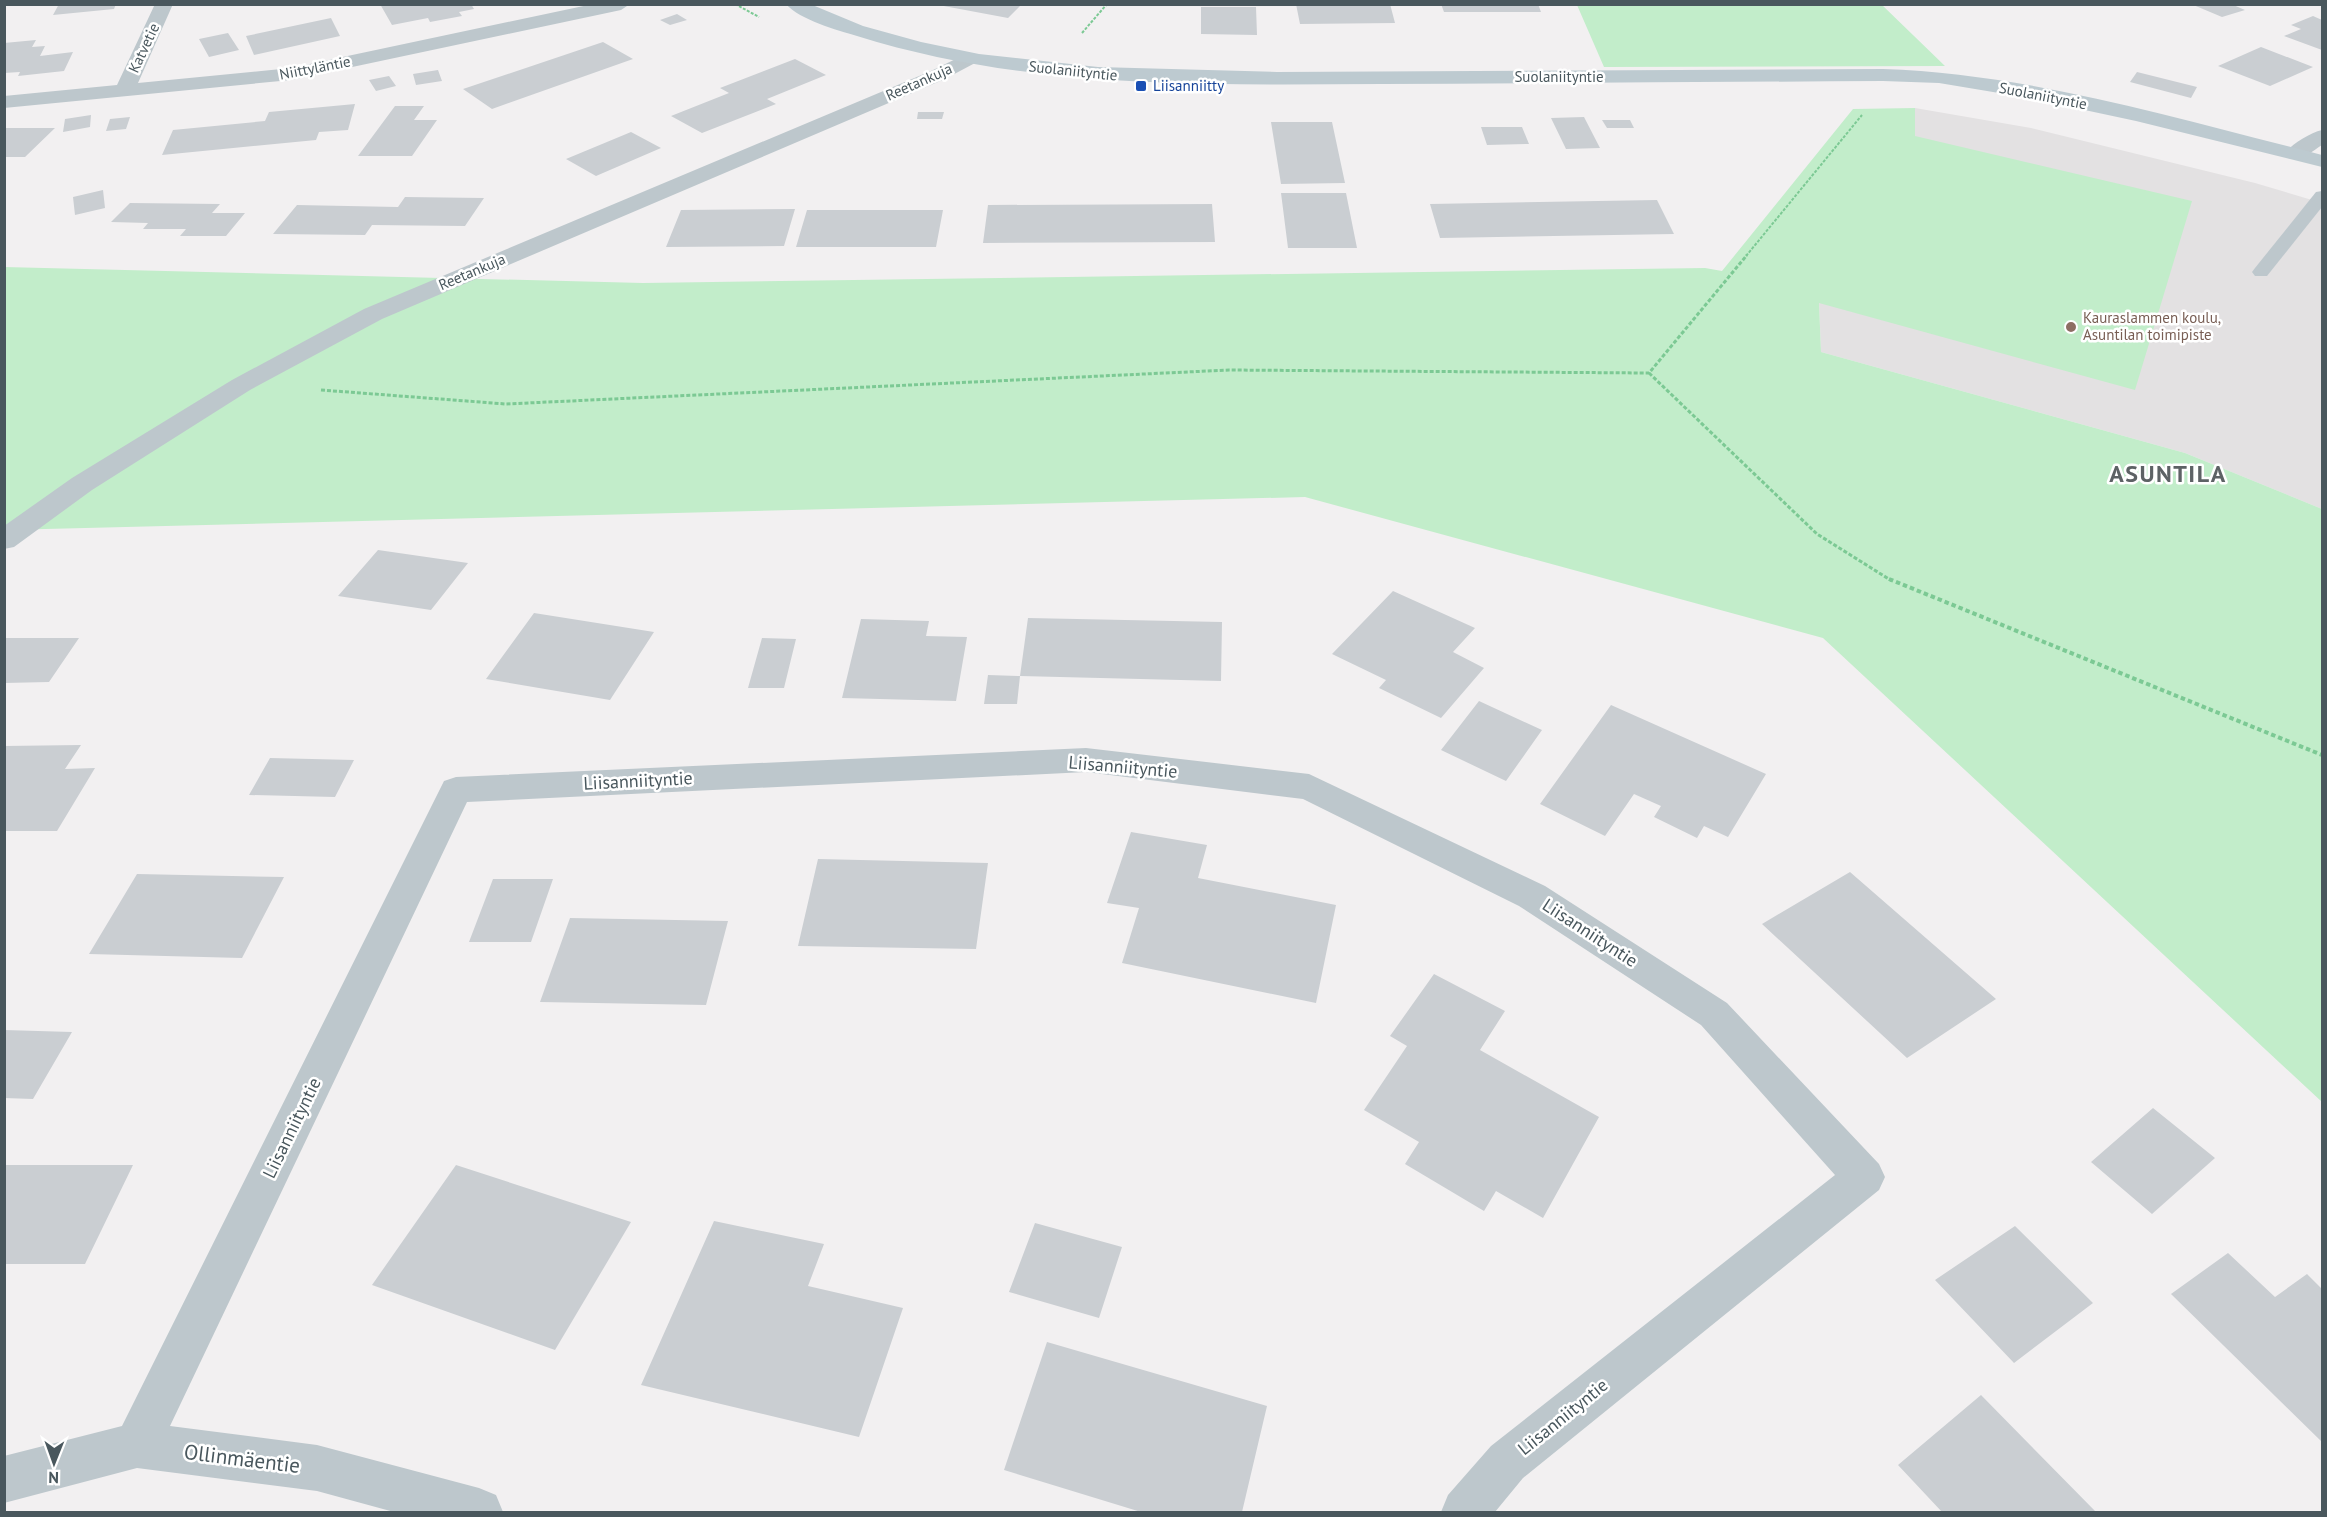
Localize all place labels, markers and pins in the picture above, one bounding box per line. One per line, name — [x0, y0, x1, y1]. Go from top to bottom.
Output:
place label: Liisanniitty — [1153, 76, 1224, 95]
marker: Liisanniitty — [1134, 79, 1148, 93]
place label: Kauraslammen koulu, Asuntilan toimipiste — [2083, 308, 2221, 344]
marker: Kauraslammen koulu, Asuntilan toimipiste — [2064, 320, 2078, 334]

